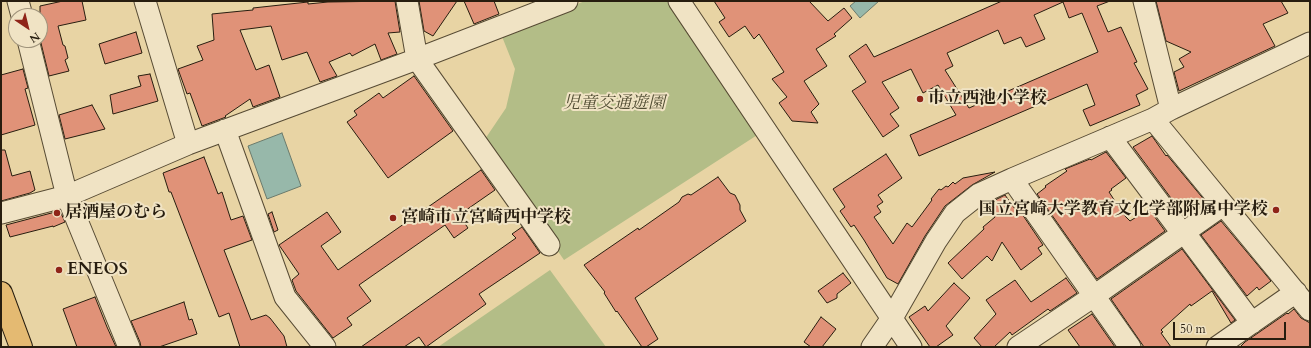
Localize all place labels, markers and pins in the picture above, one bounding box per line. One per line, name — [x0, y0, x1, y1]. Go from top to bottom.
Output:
place label: 市立西池小学校 — [928, 89, 1047, 109]
marker: 市立西池小学校 — [915, 94, 925, 104]
place label: 国立宮崎大学教育文化学部附属中学校 — [979, 200, 1268, 220]
place label: 居酒屋のむら — [65, 203, 167, 223]
marker: 国立宮崎大学教育文化学部附属中学校 — [1271, 205, 1281, 215]
marker: 居酒屋のむら — [52, 208, 62, 218]
place label: 宮崎市立宮崎西中学校 — [401, 208, 571, 228]
marker: 宮崎市立宮崎西中学校 — [388, 213, 398, 223]
place label: ENEOS — [67, 260, 128, 280]
marker: ENEOS — [54, 265, 64, 275]

